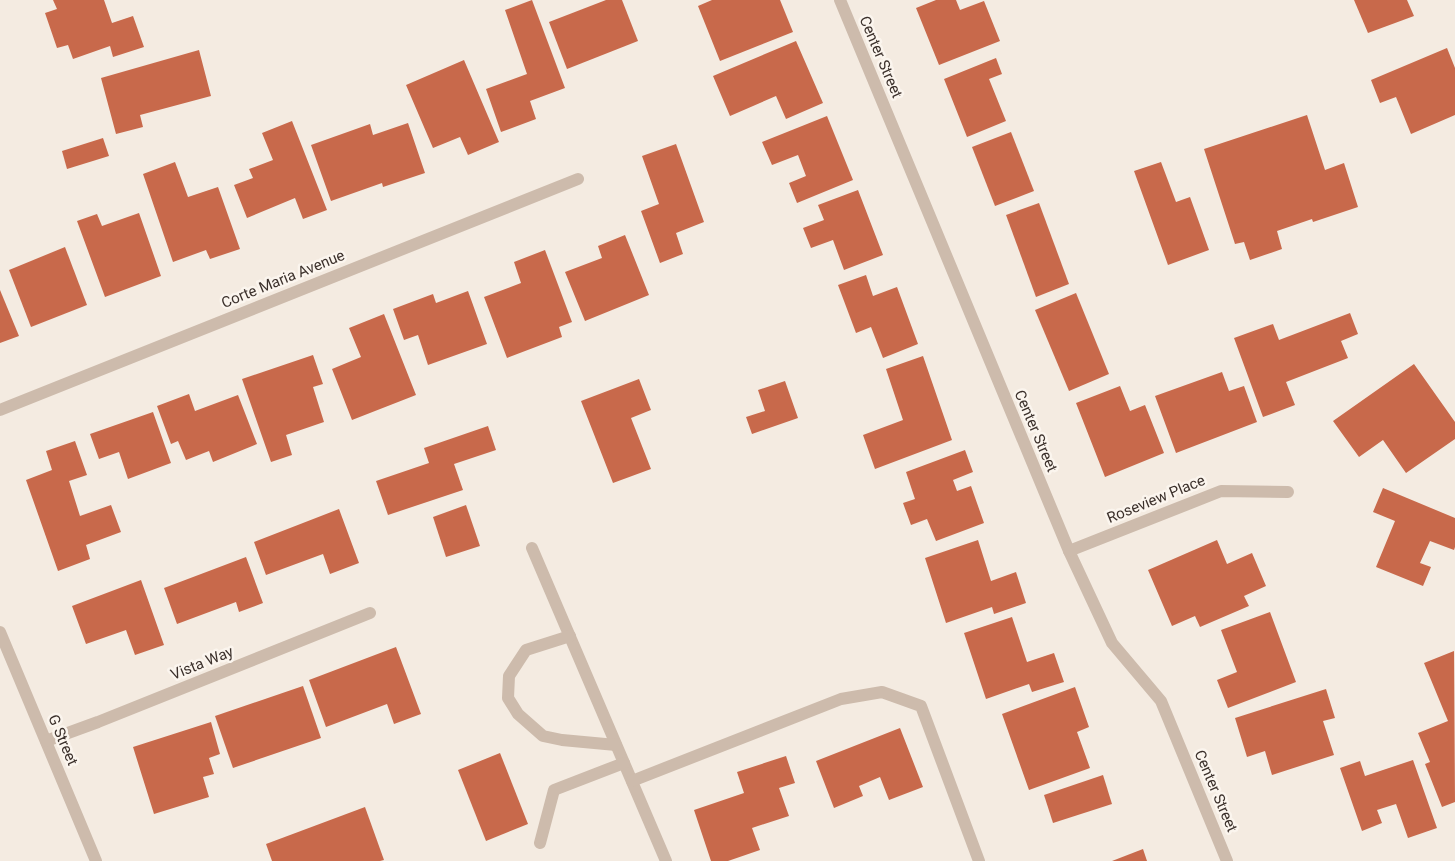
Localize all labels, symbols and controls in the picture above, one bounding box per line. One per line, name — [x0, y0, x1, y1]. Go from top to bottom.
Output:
street label: Center Street — [856, 13, 906, 101]
street label: Corte Maria Avenue — [219, 246, 347, 312]
street label: Center Street — [1011, 387, 1061, 475]
street label: Roseview Place — [1104, 471, 1208, 527]
street label: Vista Way — [168, 642, 236, 684]
street label: G Street — [44, 712, 82, 768]
street label: Center Street — [1191, 747, 1241, 835]

